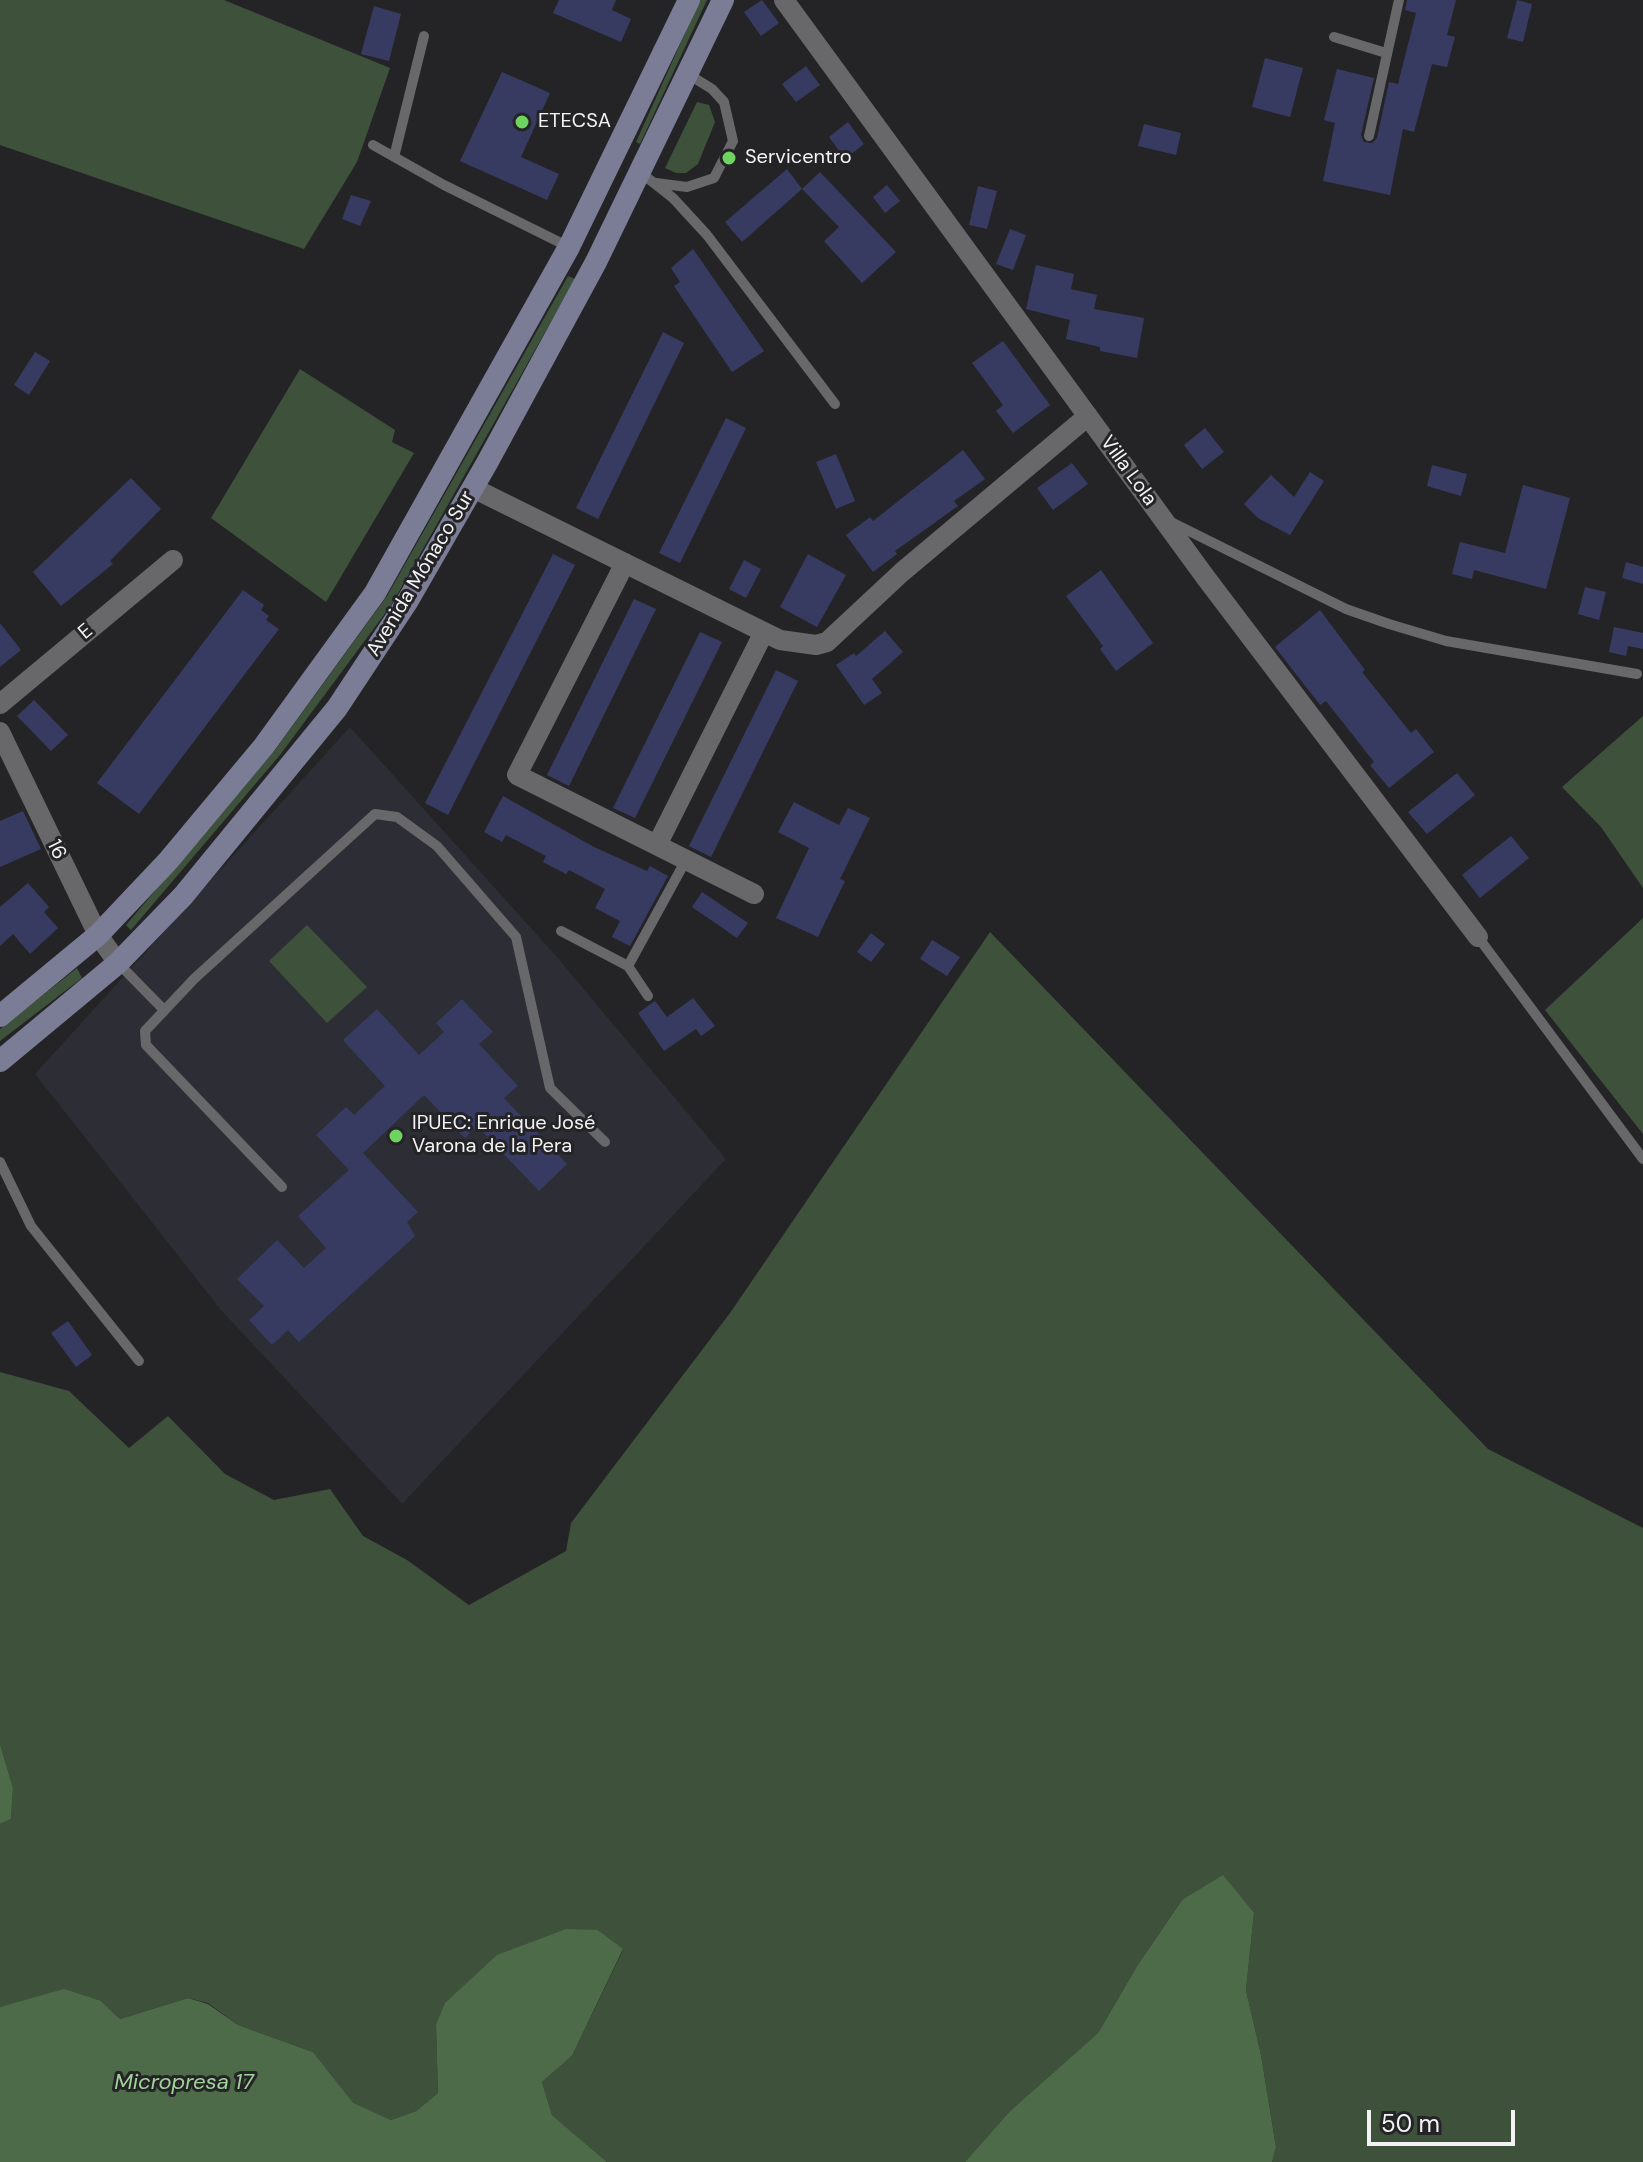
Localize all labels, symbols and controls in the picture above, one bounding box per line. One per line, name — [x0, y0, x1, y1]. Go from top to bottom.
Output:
place label: ETECSA — [538, 110, 611, 134]
marker: ETECSA — [513, 113, 531, 131]
place label: Servicentro — [745, 146, 852, 170]
marker: Servicentro — [720, 149, 738, 167]
street label: Villa Lola — [1095, 431, 1161, 511]
street label: Avenida Mónaco Sur — [362, 487, 480, 661]
street label: E — [74, 619, 98, 645]
street label: 16 — [41, 836, 71, 864]
place label: IPUEC: Enrique José Varona de la Pera — [412, 1112, 595, 1159]
marker: IPUEC: Enrique José Varona de la Pera — [387, 1127, 405, 1145]
water label: Micropresa 17 — [114, 2070, 254, 2096]
scale bar — [1371, 2094, 1519, 2144]
text: 50 m — [1381, 2108, 1440, 2139]

